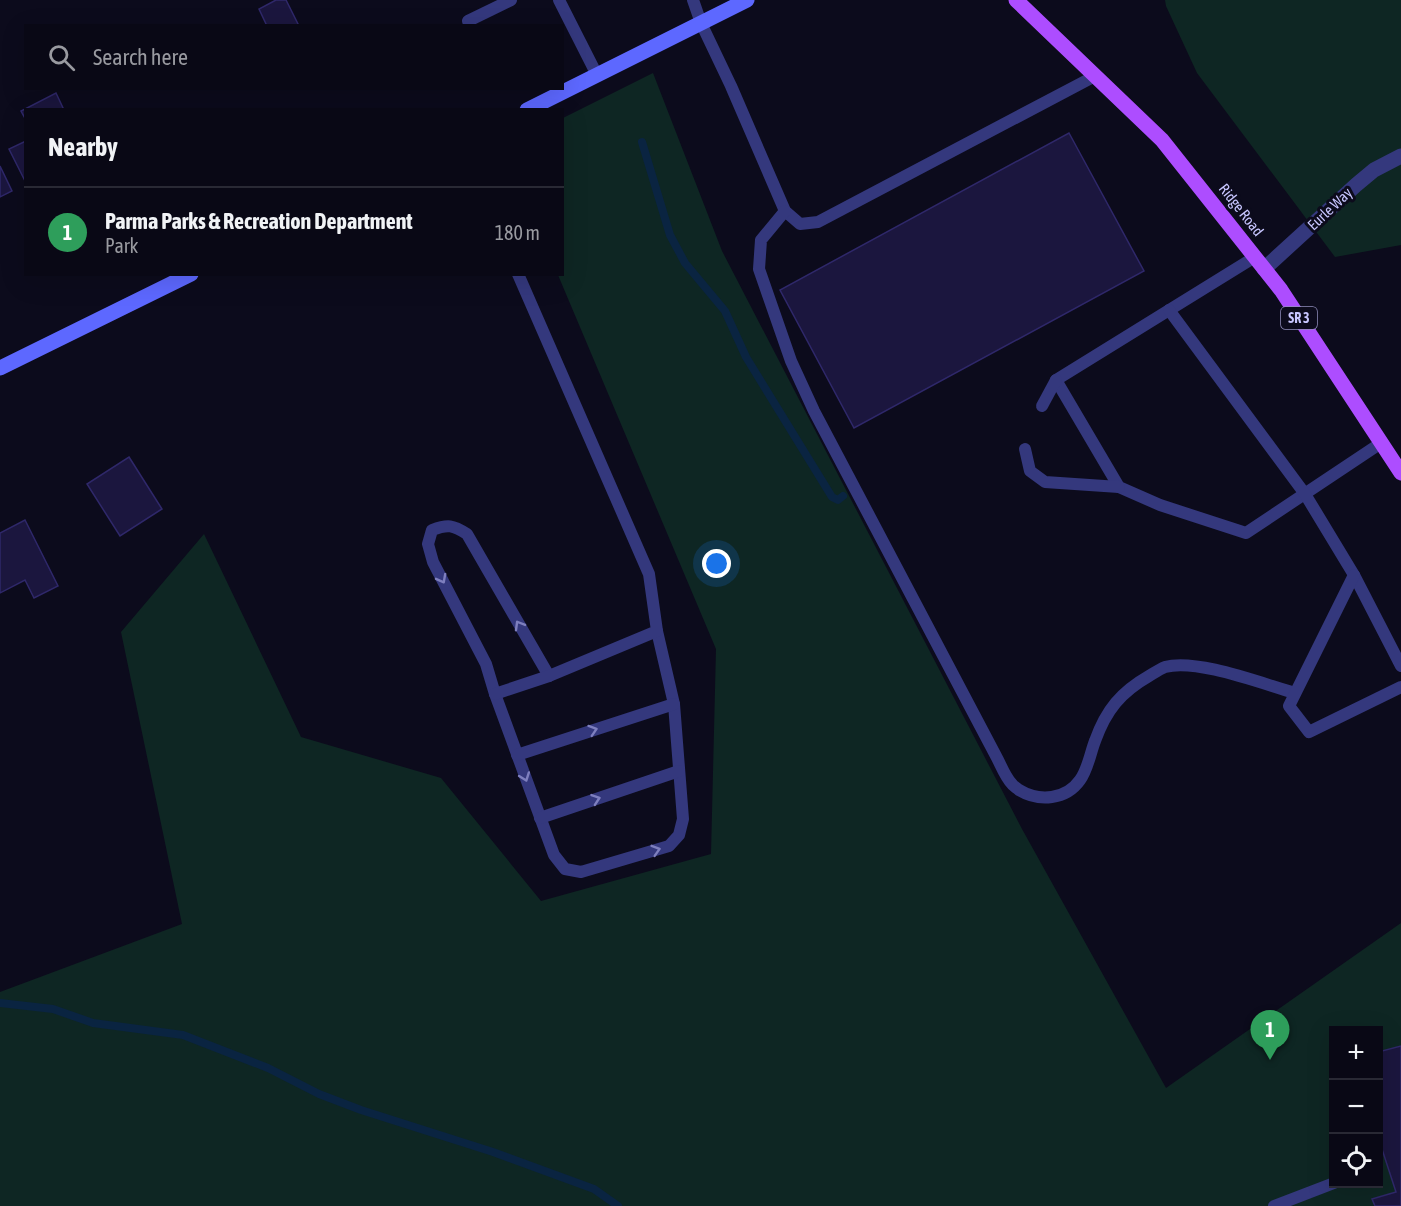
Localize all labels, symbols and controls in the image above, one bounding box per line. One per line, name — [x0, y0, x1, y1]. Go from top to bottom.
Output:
search box — [24, 24, 564, 90]
icon: search — [45, 41, 78, 74]
text: Search here — [93, 44, 188, 70]
text: Nearby — [48, 132, 118, 162]
street label: Ridge Road — [1216, 180, 1267, 239]
street label: Eurle Way — [1304, 184, 1355, 233]
text: Parma Parks & Recreation Department — [105, 208, 413, 234]
text: 1 — [63, 221, 72, 244]
text: 180 m — [495, 221, 540, 244]
text: Park — [105, 234, 138, 257]
road number: SR 3 — [1281, 307, 1317, 329]
your location — [702, 549, 731, 578]
one-way arrow — [435, 572, 446, 583]
one-way arrow — [515, 621, 527, 631]
one-way arrow — [587, 725, 598, 738]
one-way arrow — [518, 771, 531, 782]
one-way arrow — [590, 794, 601, 807]
one-way arrow — [650, 845, 661, 857]
pin: 1 — [1250, 1010, 1290, 1060]
map controls — [1329, 1026, 1383, 1188]
button: + — [1329, 1026, 1383, 1080]
button: − — [1329, 1080, 1383, 1134]
button: locate — [1329, 1134, 1383, 1188]

